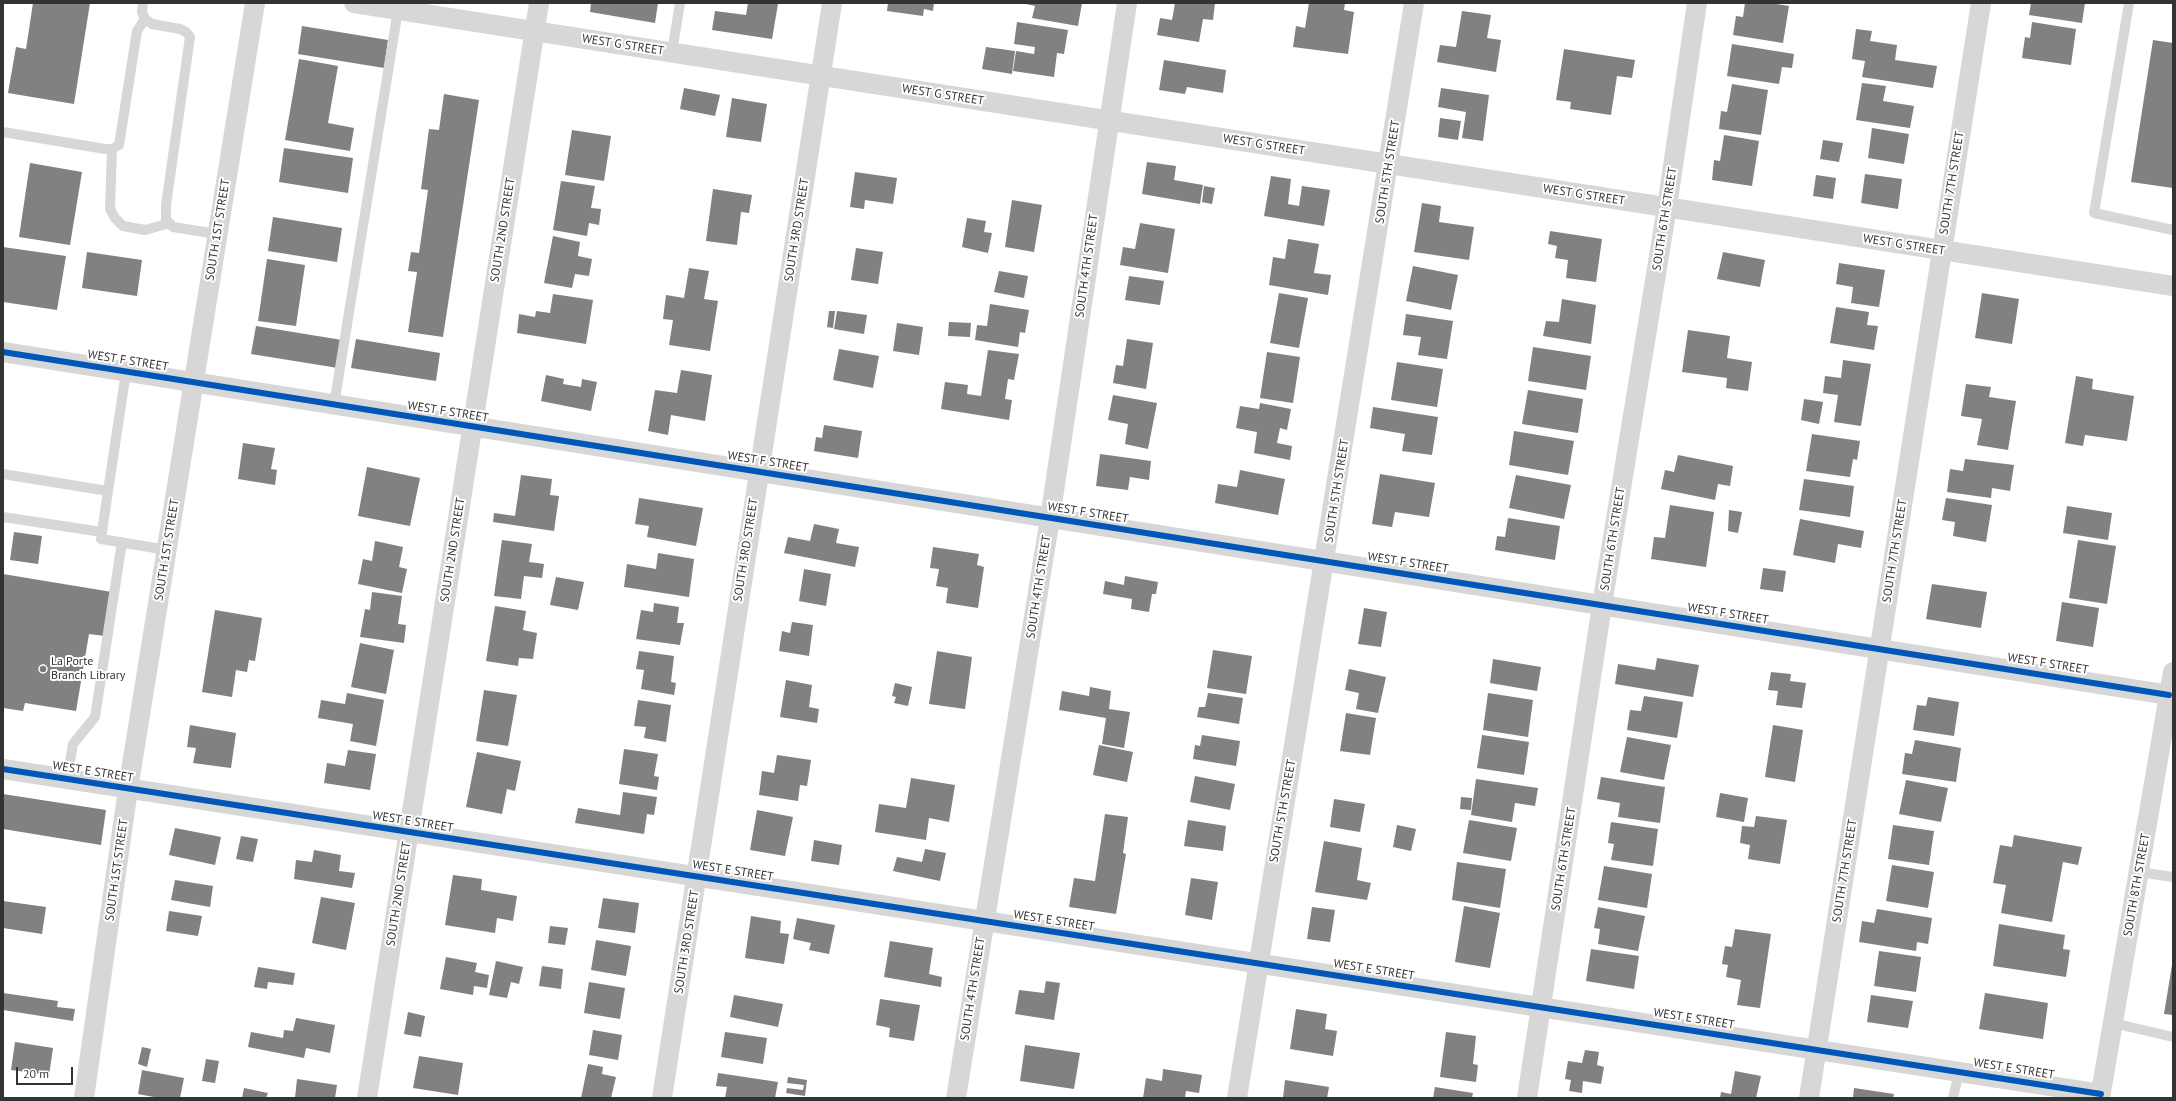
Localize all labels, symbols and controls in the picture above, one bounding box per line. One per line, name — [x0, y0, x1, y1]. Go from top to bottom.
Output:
street label: WEST G STREET — [581, 31, 665, 59]
street label: WEST G STREET — [901, 81, 985, 109]
street label: SOUTH 5TH STREET — [1373, 119, 1403, 225]
street label: SOUTH 7TH STREET — [1937, 130, 1967, 236]
street label: WEST G STREET — [1222, 131, 1306, 159]
street label: SOUTH 6TH STREET — [1650, 166, 1680, 272]
street label: SOUTH 2ND STREET — [488, 177, 518, 283]
street label: SOUTH 3RD STREET — [782, 177, 812, 283]
street label: SOUTH 1ST STREET — [203, 178, 233, 282]
street label: WEST G STREET — [1542, 181, 1626, 209]
street label: SOUTH 4TH STREET — [1073, 213, 1101, 319]
street label: WEST G STREET — [1862, 231, 1946, 259]
street label: WEST F STREET — [87, 347, 169, 375]
street label: WEST F STREET — [407, 398, 489, 426]
street label: SOUTH 5TH STREET — [1322, 438, 1352, 544]
street label: WEST F STREET — [727, 448, 809, 476]
street label: SOUTH 6TH STREET — [1598, 486, 1628, 592]
street label: SOUTH 2ND STREET — [438, 497, 468, 603]
street label: SOUTH 3RD STREET — [731, 497, 761, 603]
street label: SOUTH 1ST STREET — [152, 498, 182, 602]
street label: SOUTH 7TH STREET — [1880, 498, 1910, 604]
street label: WEST F STREET — [1047, 499, 1129, 527]
street label: SOUTH 4TH STREET — [1024, 534, 1054, 640]
street label: WEST F STREET — [1367, 549, 1449, 577]
street label: WEST F STREET — [1687, 600, 1769, 628]
street label: WEST F STREET — [2007, 650, 2089, 678]
place label: La Porte Branch Library — [51, 655, 125, 683]
marker: La Porte Branch Library — [38, 664, 48, 674]
street label: WEST E STREET — [51, 758, 135, 786]
street label: SOUTH 5TH STREET — [1267, 758, 1299, 864]
street label: SOUTH 6TH STREET — [1549, 806, 1579, 912]
street label: WEST E STREET — [371, 808, 455, 836]
street label: SOUTH 1ST STREET — [103, 818, 131, 922]
street label: SOUTH 7TH STREET — [1830, 818, 1860, 924]
street label: SOUTH 8TH STREET — [2121, 832, 2153, 938]
street label: SOUTH 2ND STREET — [384, 841, 414, 947]
street label: WEST E STREET — [691, 857, 775, 885]
street label: SOUTH 3RD STREET — [672, 889, 702, 995]
street label: WEST E STREET — [1012, 907, 1096, 935]
street label: SOUTH 4TH STREET — [958, 936, 988, 1042]
street label: WEST E STREET — [1332, 956, 1416, 984]
street label: WEST E STREET — [1652, 1005, 1736, 1033]
street label: WEST E STREET — [1972, 1055, 2056, 1083]
scale bar — [18, 1059, 75, 1085]
text: 20 m — [23, 1066, 49, 1081]

